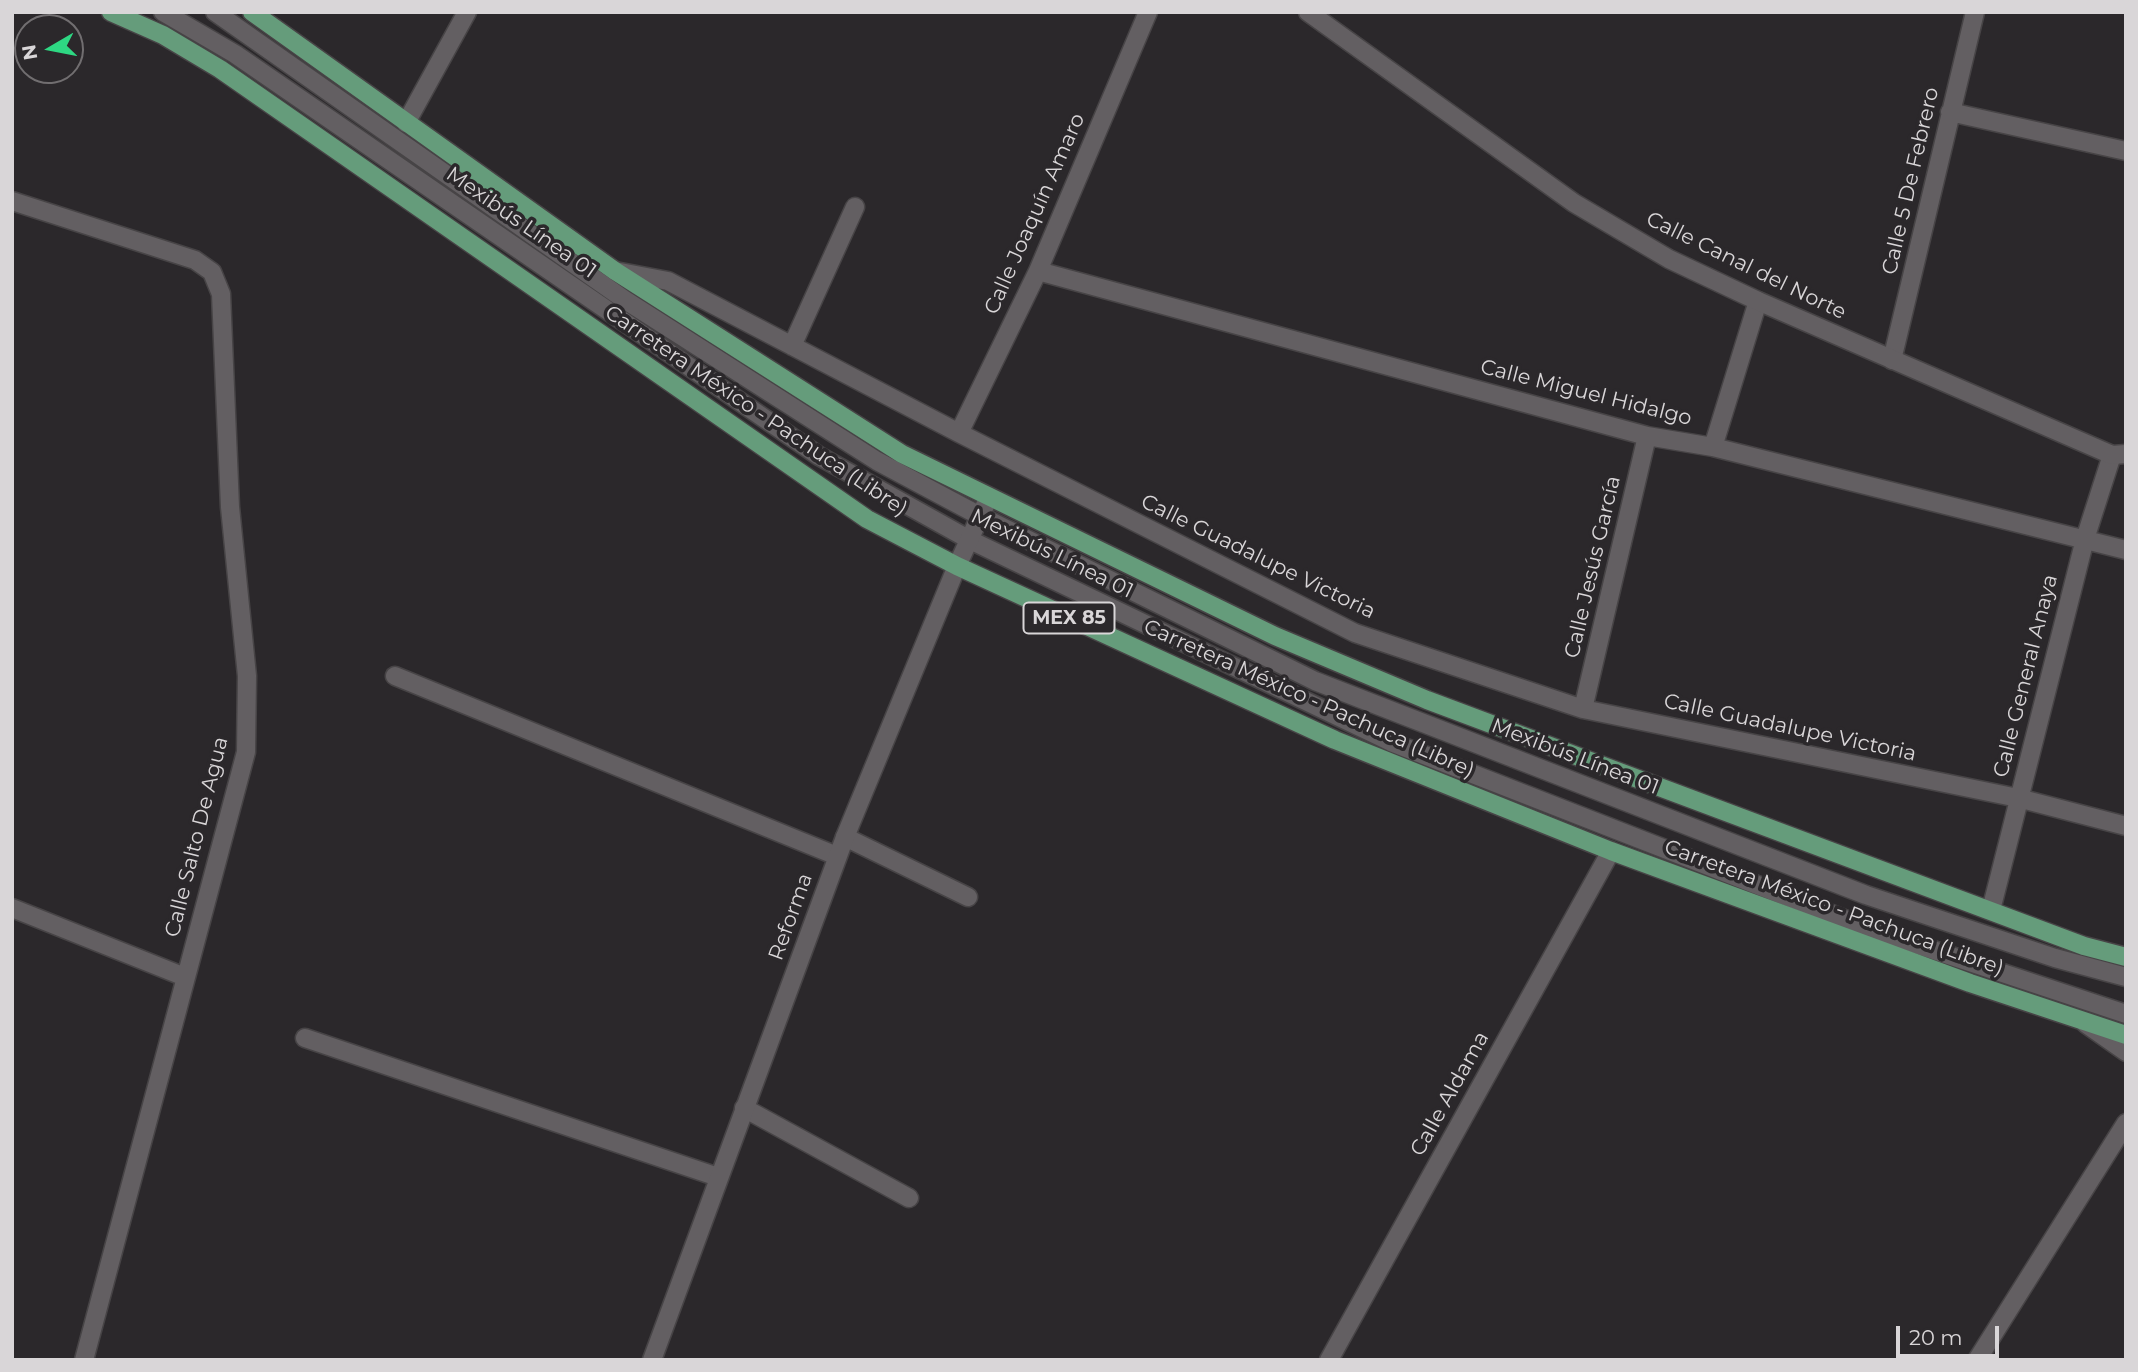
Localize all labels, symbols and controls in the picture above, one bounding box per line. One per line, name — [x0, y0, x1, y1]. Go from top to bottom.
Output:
north arrow — [14, 14, 84, 84]
text: N — [17, 43, 42, 62]
street label: Calle 5 De Febrero — [1877, 85, 1945, 277]
street label: Calle Joaquín Amaro — [979, 110, 1091, 318]
street label: Mexibús Línea 01 — [441, 162, 601, 284]
street label: Calle Canal del Norte — [1642, 207, 1850, 325]
street label: Carretera México - Pachuca (Libre) — [600, 300, 912, 522]
street label: Calle Miguel Hidalgo — [1478, 355, 1694, 431]
street label: Calle Jesús García — [1560, 473, 1626, 661]
street label: Calle Guadalupe Victoria — [1137, 489, 1379, 625]
street label: Mexibús Línea 01 — [967, 504, 1137, 604]
street label: Calle General Anaya — [1989, 572, 2063, 780]
road number: MEX 85 — [1024, 603, 1114, 634]
street label: Carretera México - Pachuca (Libre) — [1140, 614, 1478, 784]
street label: Calle Guadalupe Victoria — [1661, 689, 1919, 767]
street label: Mexibús Línea 01 — [1488, 713, 1662, 801]
street label: Calle Salto De Agua — [160, 734, 234, 940]
street label: Carretera México - Pachuca (Libre) — [1661, 835, 2007, 981]
street label: Reforma — [764, 870, 818, 964]
street label: Calle Aldama — [1405, 1027, 1495, 1161]
scale bar — [1900, 1312, 2003, 1356]
text: 20 m — [1909, 1325, 1963, 1350]

